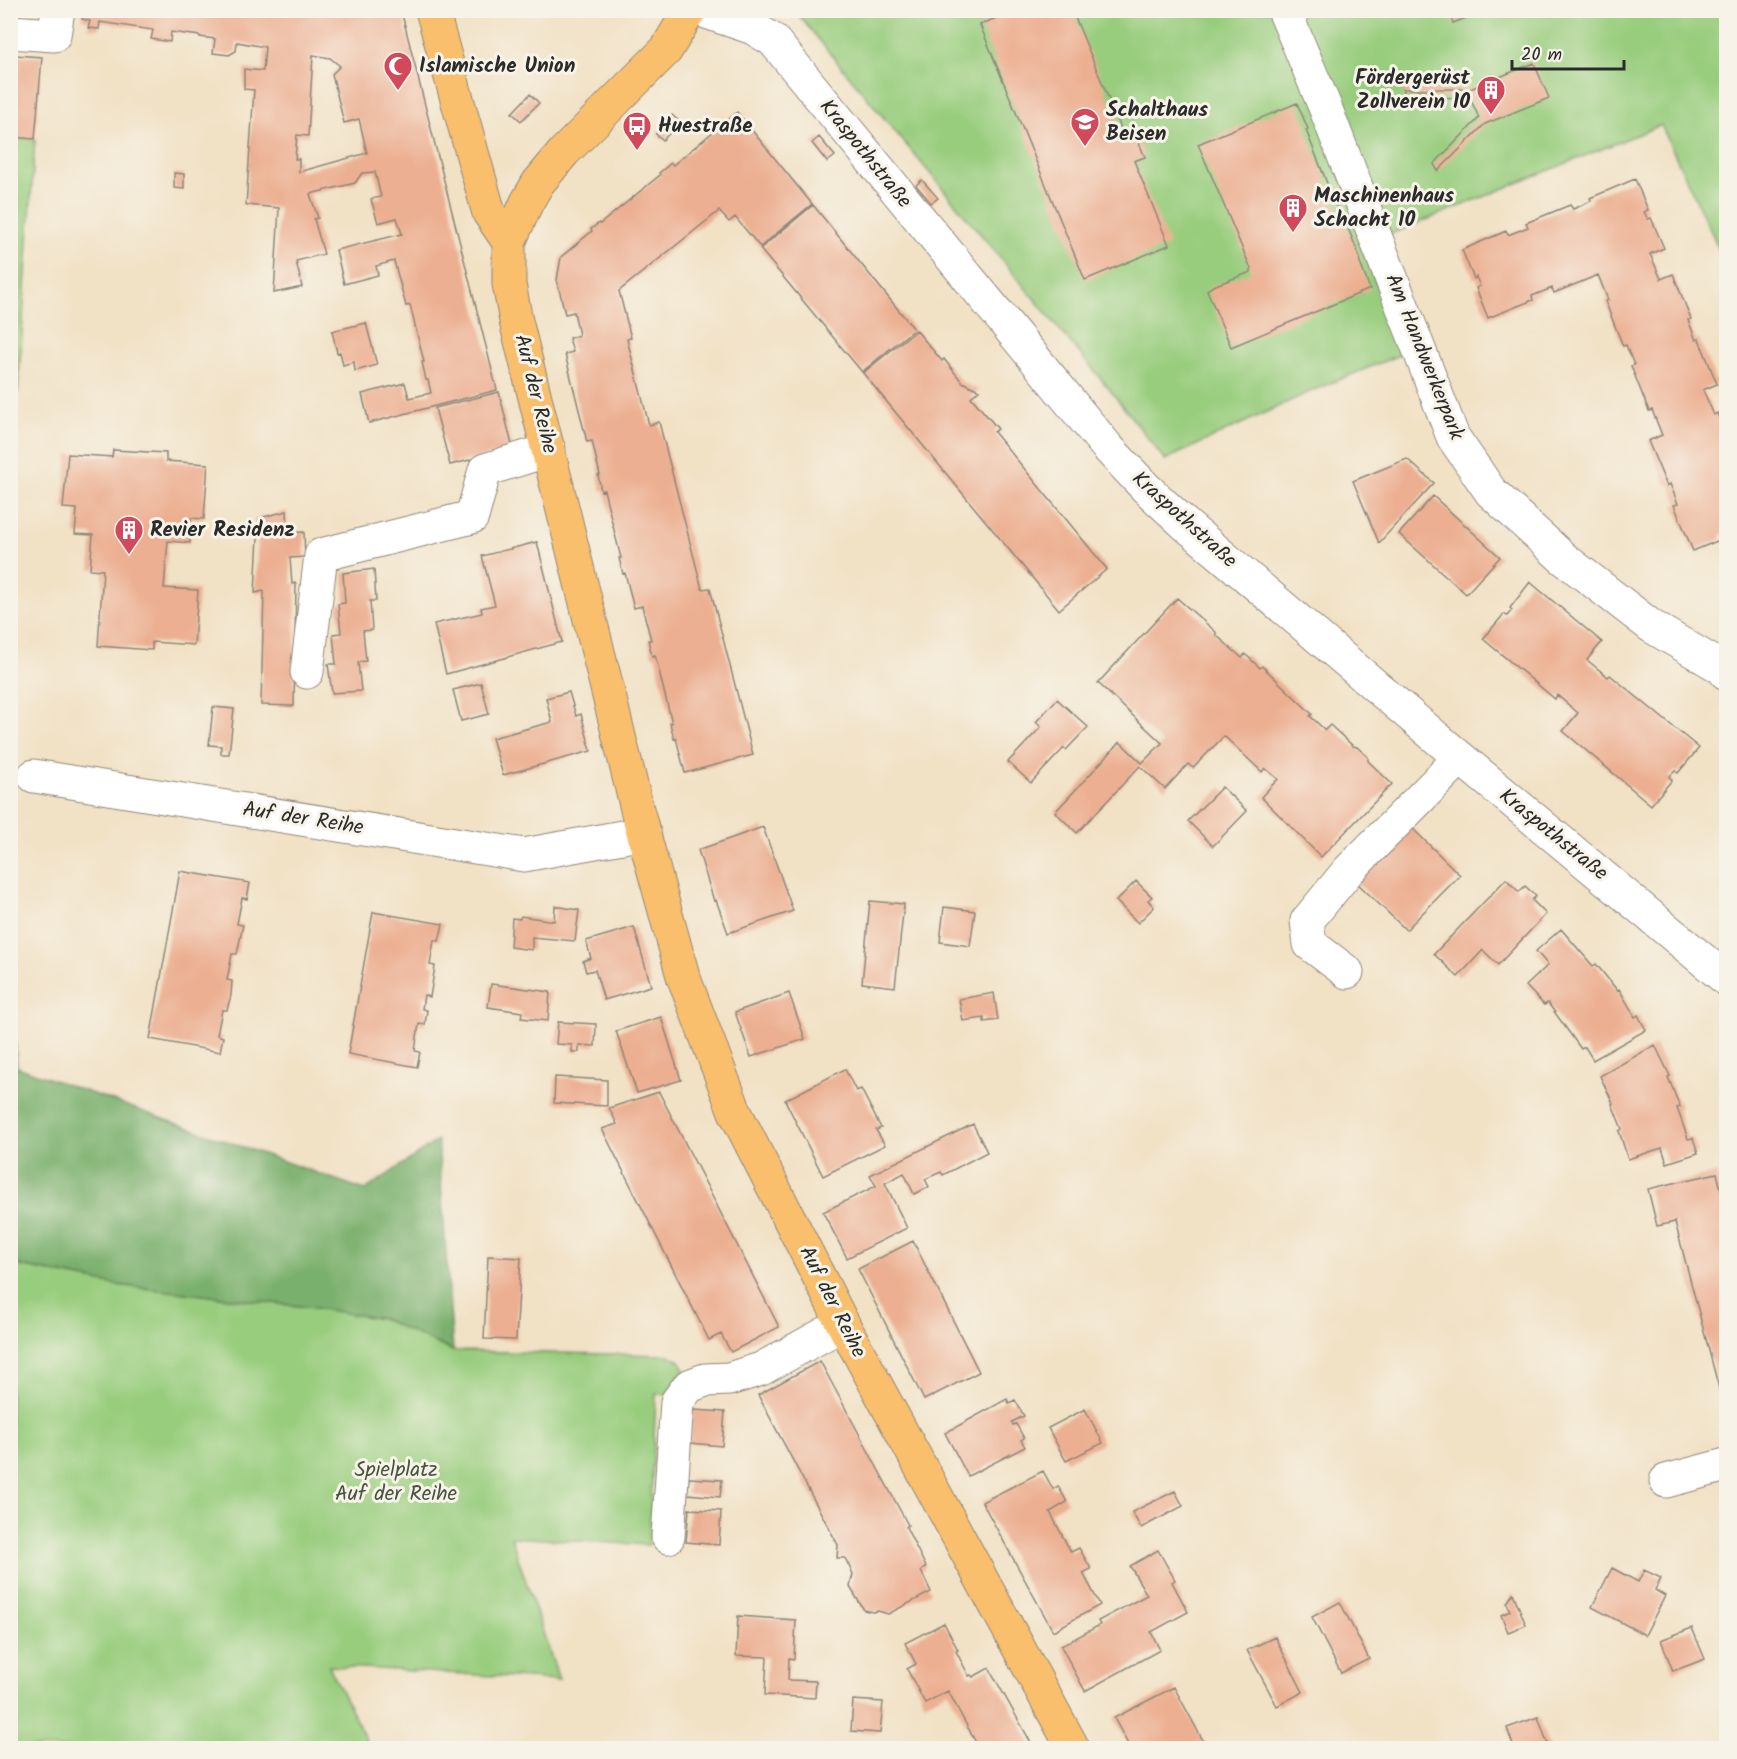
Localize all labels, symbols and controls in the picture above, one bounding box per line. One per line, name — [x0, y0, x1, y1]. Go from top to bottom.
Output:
scale bar — [1512, 33, 1624, 71]
text: 20 m — [1521, 41, 1562, 70]
mosque icon: Islamische Union — [382, 50, 414, 92]
place label: Islamische Union — [419, 50, 575, 83]
place label: Fördergerüst Zollverein 10 — [1355, 62, 1471, 119]
building icon: Fördergerüst Zollverein 10 — [1475, 74, 1507, 116]
street label: Kraspothstraße — [810, 92, 920, 216]
place label: Schalthaus Beisen — [1106, 94, 1208, 151]
school or university icon: Schalthaus Beisen — [1069, 106, 1101, 148]
bus stop icon: Huestraße — [621, 110, 653, 152]
place label: Huestraße — [658, 110, 753, 143]
place label: Maschinenhaus Schacht 10 — [1314, 180, 1454, 237]
building icon: Maschinenhaus Schacht 10 — [1277, 192, 1309, 234]
street label: Am Handwerkerpark — [1376, 269, 1473, 445]
street label: Auf der Reihe — [504, 331, 566, 458]
street label: Kraspothstraße — [1124, 463, 1245, 577]
building icon: Revier Residenz — [113, 514, 145, 556]
place label: Revier Residenz — [150, 514, 295, 547]
street label: Kraspothstraße — [1491, 780, 1615, 890]
street label: Auf der Reihe — [240, 793, 366, 845]
street label: Auf der Reihe — [790, 1240, 875, 1364]
park label: Spielplatz Auf der Reihe — [335, 1454, 458, 1511]

